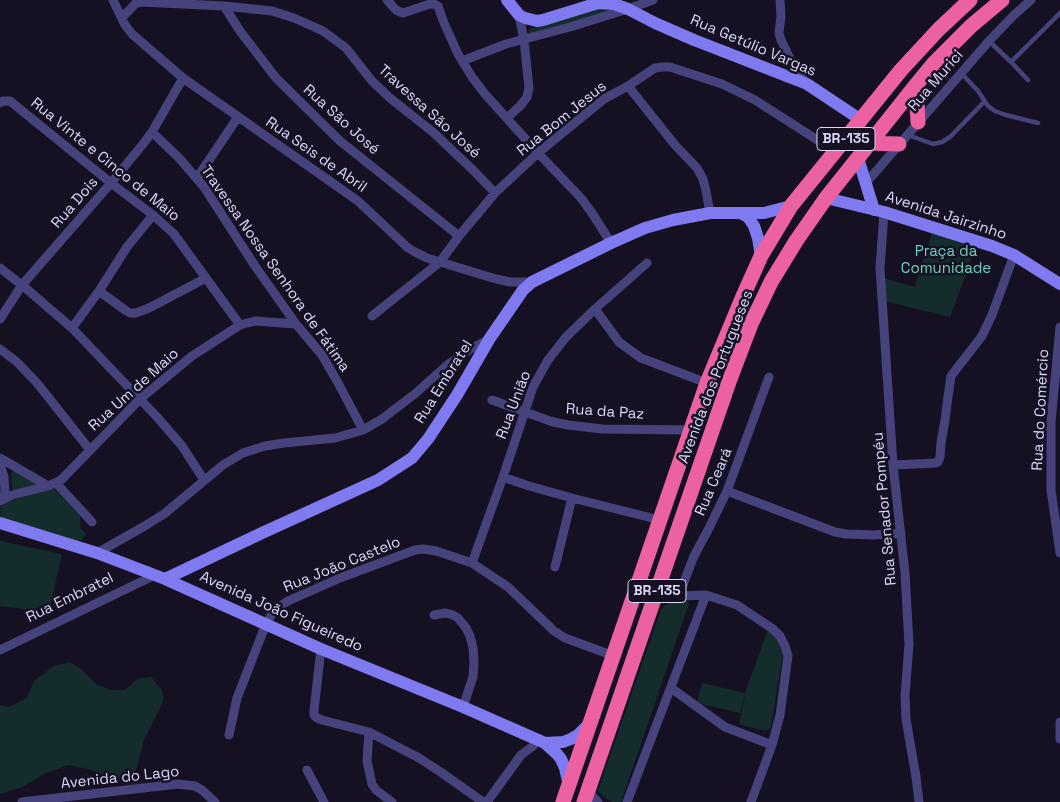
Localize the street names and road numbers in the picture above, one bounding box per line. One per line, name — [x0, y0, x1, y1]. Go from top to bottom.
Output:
street label: Rua Getúlio Vargas — [687, 11, 819, 81]
street label: Rua Murici — [905, 47, 967, 115]
street label: Travessa São José — [374, 61, 484, 163]
street label: Rua Bom Jesus — [514, 78, 610, 160]
street label: Rua São José — [299, 81, 383, 159]
street label: Rua Vinte e Cinco de Maio — [27, 94, 183, 226]
street label: Rua Seis de Abril — [262, 113, 370, 197]
road number: BR-135 — [817, 128, 875, 150]
street label: Travessa Nossa Senhora de Fátima — [197, 162, 353, 376]
street label: Rua Dois — [48, 174, 102, 232]
street label: Avenida Jairzinho — [883, 188, 1009, 244]
street label: Avenida dos Portugueses — [675, 288, 757, 466]
street label: Rua Embratel — [411, 337, 477, 427]
street label: Rua Um de Maio — [85, 345, 183, 435]
street label: Rua do Comércio — [1029, 349, 1053, 471]
street label: Rua União — [493, 368, 535, 442]
street label: Rua da Paz — [565, 400, 645, 424]
street label: Rua Senador Pompéu — [869, 432, 901, 586]
street label: Rua Ceará — [692, 445, 736, 519]
street label: Rua João Castelo — [281, 533, 403, 597]
street label: Avenida João Figueiredo — [197, 568, 365, 656]
street label: Rua Embratel — [23, 569, 117, 627]
road number: BR-135 — [628, 580, 686, 602]
street label: Avenida do Lago — [60, 763, 180, 793]

